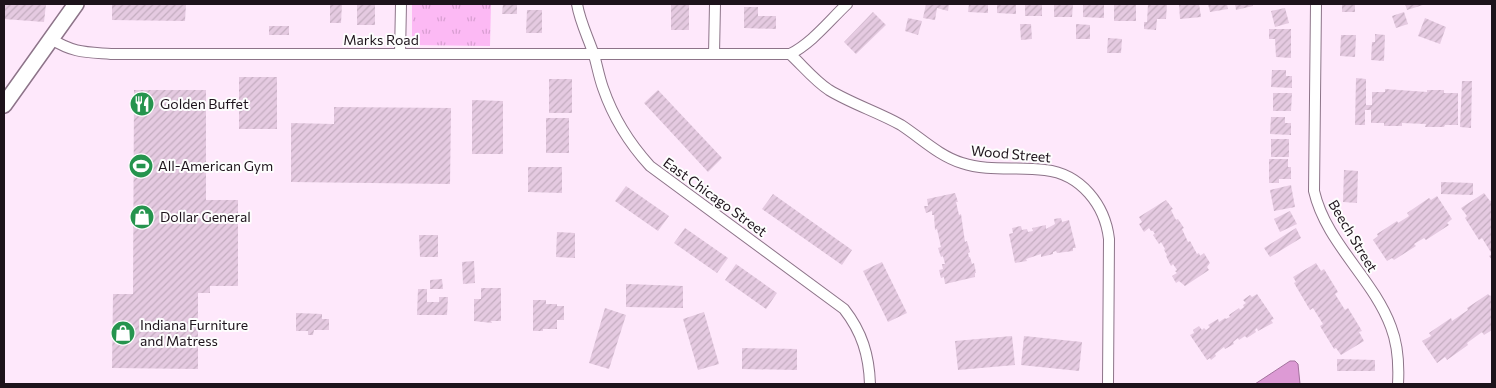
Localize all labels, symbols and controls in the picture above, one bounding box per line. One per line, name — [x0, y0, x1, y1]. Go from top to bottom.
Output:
street label: Marks Road — [343, 31, 419, 48]
restaurant icon: Golden Buffet — [129, 91, 155, 117]
place label: Golden Buffet — [160, 95, 249, 112]
street label: Wood Street — [970, 142, 1052, 165]
sports icon: All-American Gym — [128, 153, 154, 179]
street label: East Chicago Street — [660, 153, 771, 240]
place label: All-American Gym — [158, 157, 273, 174]
street label: Beech Street — [1325, 197, 1382, 275]
shop icon: Dollar General — [129, 204, 155, 230]
place label: Dollar General — [160, 208, 251, 225]
place label: Indiana Furniture and Matress — [140, 316, 248, 349]
shop icon: Indiana Furniture and Matress — [110, 320, 136, 346]

